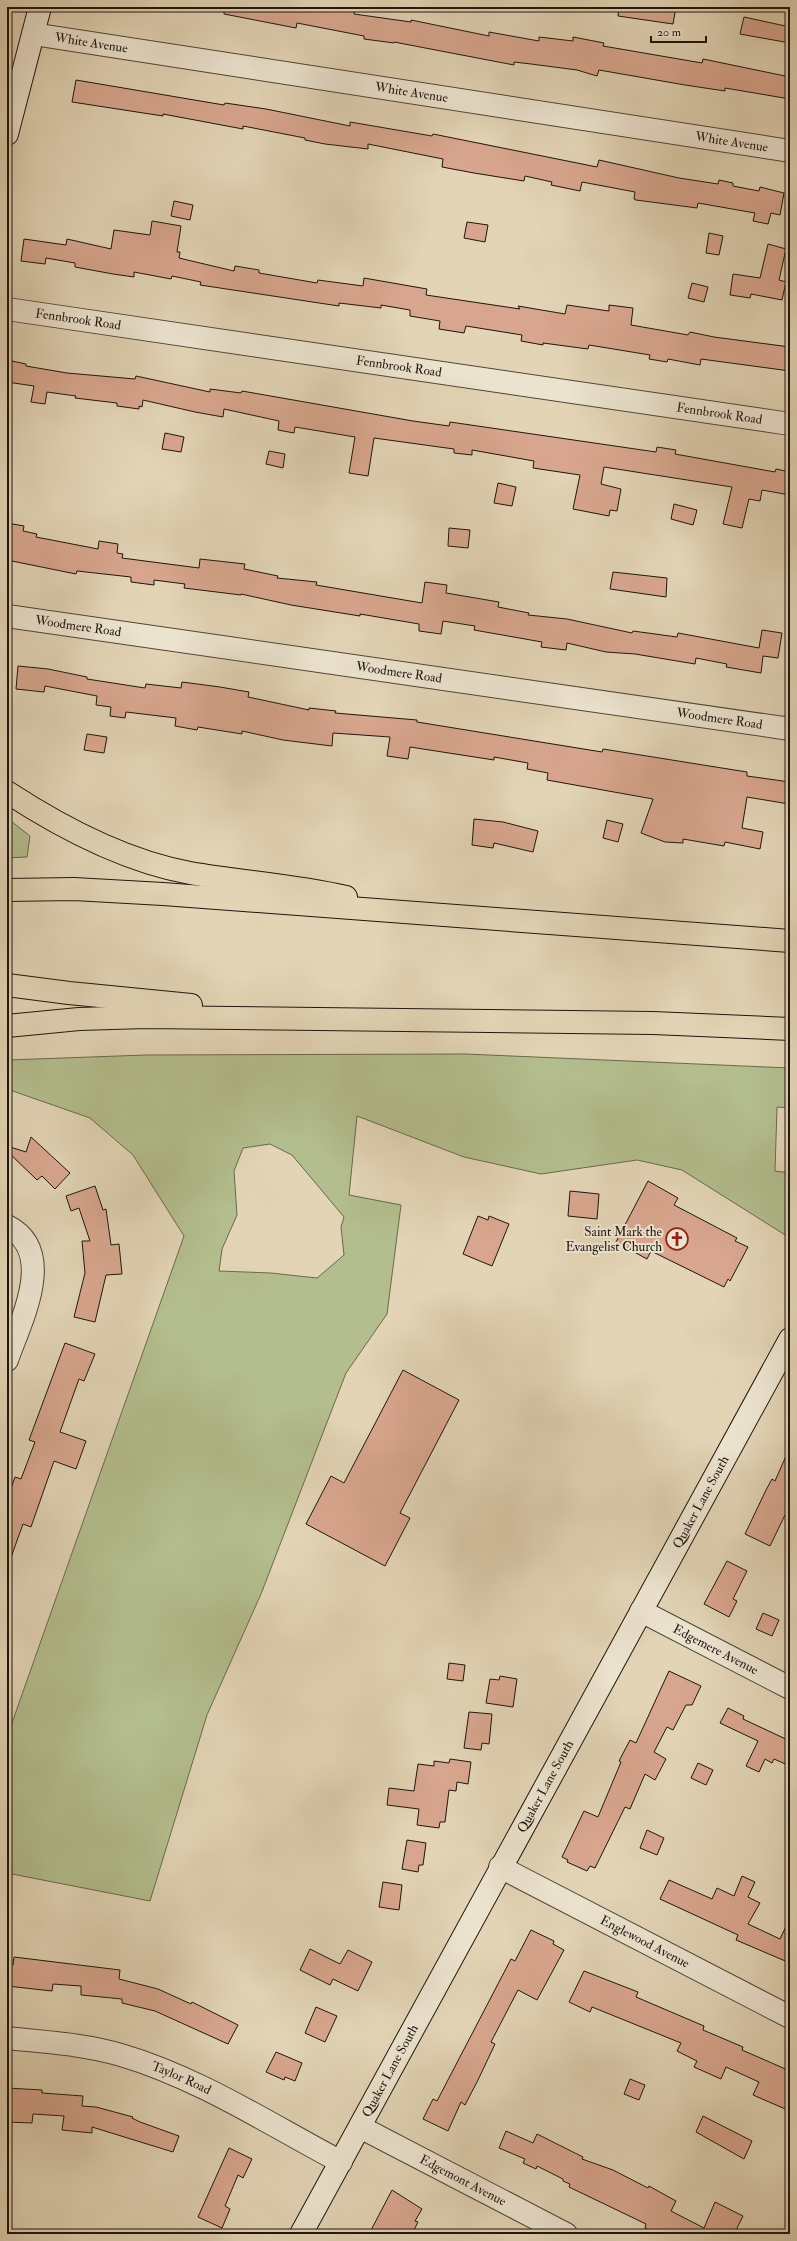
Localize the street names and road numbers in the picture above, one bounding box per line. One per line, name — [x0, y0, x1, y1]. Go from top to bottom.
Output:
street label: White Avenue — [53, 29, 129, 57]
street label: White Avenue — [373, 79, 450, 106]
street label: White Avenue — [693, 128, 770, 156]
street label: Fennbrook Road — [34, 305, 123, 334]
street label: Fennbrook Road — [355, 352, 443, 381]
street label: Fennbrook Road — [675, 399, 764, 428]
street label: Woodmere Road — [33, 612, 123, 640]
street label: Woodmere Road — [354, 658, 444, 687]
street label: Woodmere Road — [675, 705, 764, 733]
street label: Quaker Lane South — [669, 1453, 733, 1551]
street label: Edgemere Avenue — [670, 1621, 761, 1678]
street label: Quaker Lane South — [514, 1737, 577, 1836]
street label: Englewood Avenue — [597, 1912, 693, 1972]
street label: Quaker Lane South — [358, 2022, 422, 2120]
street label: Taylor Road — [149, 2058, 214, 2098]
street label: Edgemont Avenue — [417, 2151, 509, 2210]

